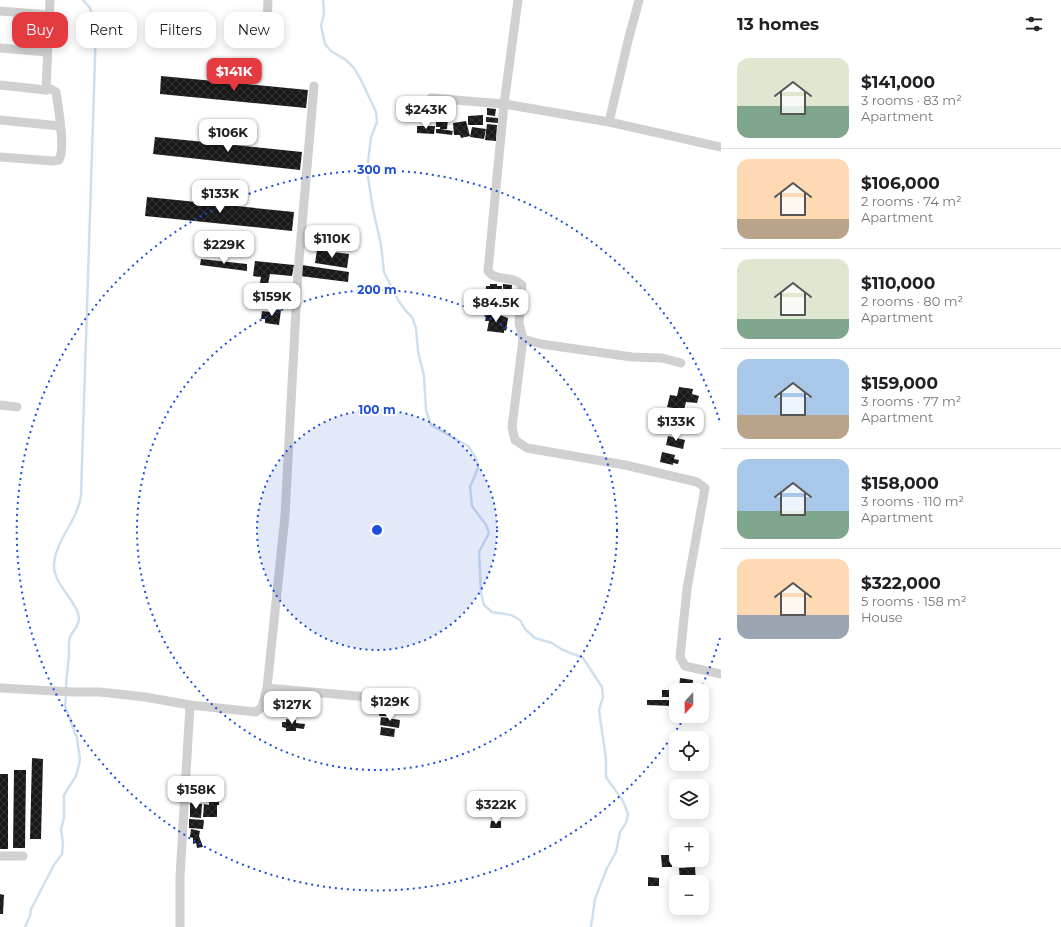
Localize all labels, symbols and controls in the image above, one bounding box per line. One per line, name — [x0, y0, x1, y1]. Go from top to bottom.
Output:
chip: Buy — [12, 12, 68, 48]
chip: Rent — [76, 12, 137, 48]
chip: Filters — [145, 12, 216, 48]
chip: New — [224, 12, 284, 48]
icon: filters — [1023, 13, 1045, 35]
text: 13 homes — [737, 14, 819, 34]
pin: $141K — [206, 58, 262, 92]
text: $141K — [216, 63, 252, 79]
text: $141,000 — [861, 72, 935, 92]
icon: home — [769, 74, 817, 122]
text: 3 rooms · 83 m² — [861, 92, 962, 108]
pin: $243K — [398, 96, 454, 130]
text: $243K — [405, 101, 447, 117]
text: Apartment — [861, 108, 933, 124]
pin: $106K — [200, 119, 256, 153]
text: $106K — [208, 124, 248, 140]
text: 300 m — [356, 162, 397, 177]
text: $106,000 — [861, 173, 940, 193]
icon: home — [769, 175, 817, 223]
pin: $133K — [192, 180, 248, 214]
text: $133K — [201, 185, 239, 201]
text: 2 rooms · 74 m² — [861, 193, 962, 209]
text: Apartment — [861, 209, 933, 225]
pin: $110K — [304, 225, 360, 259]
text: $110K — [314, 230, 350, 246]
pin: $229K — [196, 231, 252, 265]
text: $229K — [203, 236, 245, 252]
text: $110,000 — [861, 273, 935, 293]
icon: home — [769, 275, 817, 323]
text: 200 m — [357, 282, 397, 297]
pin: $159K — [244, 283, 300, 317]
text: $159K — [253, 288, 291, 304]
pin: $84.5K — [463, 289, 529, 323]
text: 2 rooms · 80 m² — [861, 293, 963, 309]
text: $84.5K — [473, 294, 519, 310]
text: Apartment — [861, 309, 933, 325]
text: $159,000 — [861, 373, 938, 393]
icon: home — [769, 375, 817, 423]
text: 3 rooms · 77 m² — [861, 393, 961, 409]
text: 100 m — [359, 402, 395, 417]
pin: $133K — [648, 408, 704, 442]
text: Apartment — [861, 409, 933, 425]
text: $133K — [657, 413, 695, 429]
text: $158,000 — [861, 473, 939, 493]
icon: home — [769, 475, 817, 523]
text: 3 rooms · 110 m² — [861, 493, 964, 509]
text: Apartment — [861, 509, 933, 525]
centre of rings — [370, 523, 384, 537]
text: $322,000 — [861, 573, 941, 593]
icon: home — [769, 575, 817, 623]
text: 5 rooms · 158 m² — [861, 593, 966, 609]
text: House — [861, 609, 903, 625]
north arrow — [669, 683, 709, 723]
map controls — [669, 683, 709, 915]
pin: $129K — [362, 688, 418, 722]
pin: $127K — [264, 691, 320, 725]
text: $129K — [371, 693, 409, 709]
text: $127K — [273, 696, 311, 712]
button: locate — [669, 731, 709, 771]
pin: $158K — [168, 776, 224, 810]
button: layers — [669, 779, 709, 819]
text: $158K — [176, 781, 216, 797]
pin: $322K — [468, 791, 524, 825]
text: $322K — [476, 796, 516, 812]
button: + — [669, 827, 709, 867]
button: − — [669, 875, 709, 915]

